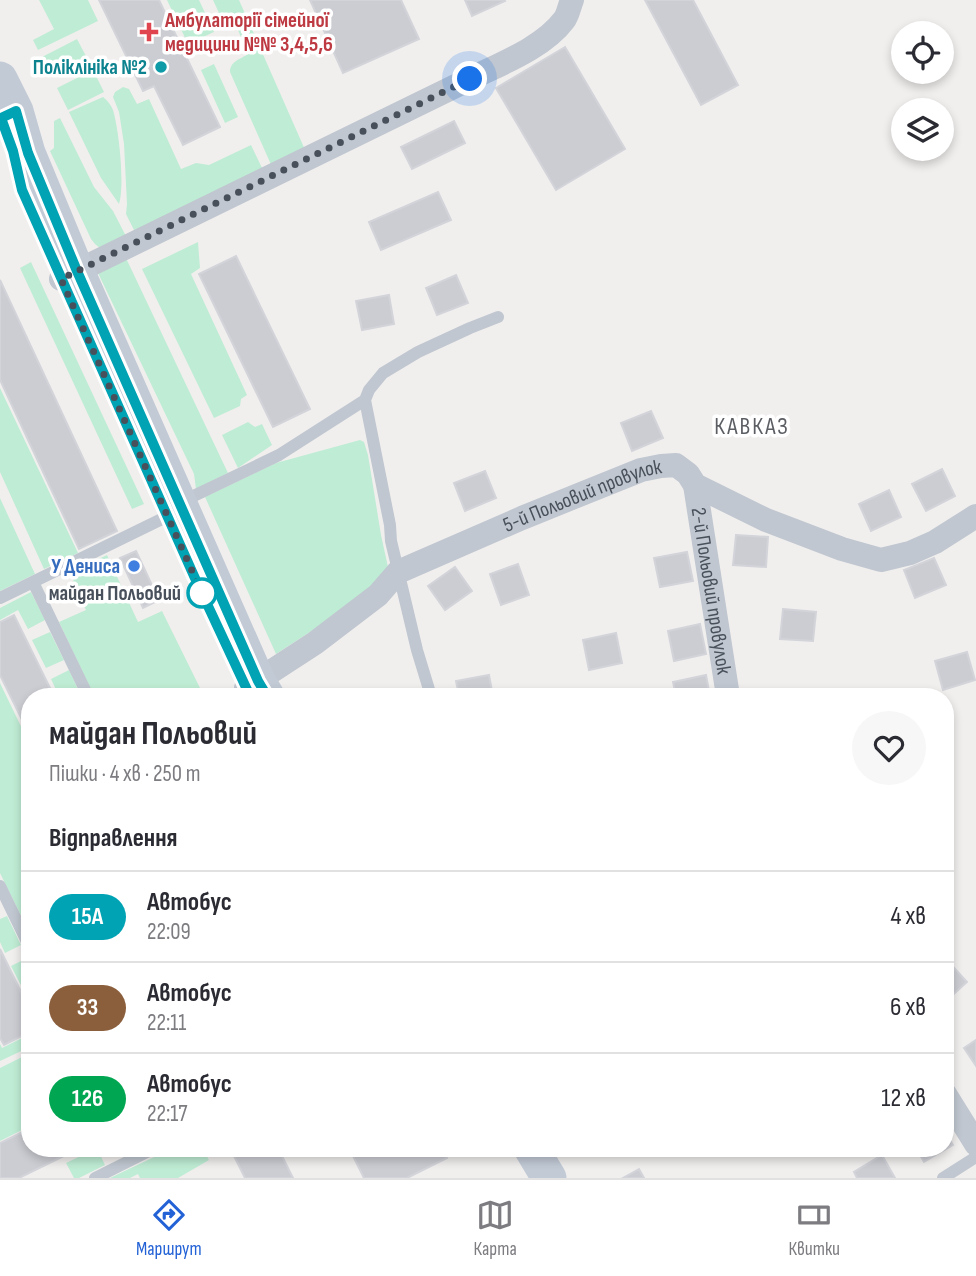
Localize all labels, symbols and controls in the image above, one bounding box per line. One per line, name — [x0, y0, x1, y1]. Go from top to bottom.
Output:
place label: Амбулаторії сімейної медицини №№ 3,4,5,6 — [164, 8, 333, 57]
map controls — [891, 21, 954, 161]
button: locate — [891, 21, 954, 84]
marker: Амбулаторії сімейної медицини №№ 3,4,5,6 — [139, 22, 159, 42]
place label: Поліклініка №2 — [33, 55, 147, 80]
marker: Поліклініка №2 — [153, 59, 169, 75]
your location — [452, 61, 487, 96]
button: layers — [891, 98, 954, 161]
district label: КАВКАЗ — [714, 412, 790, 441]
street label: 5-й Польовий провулок — [499, 454, 664, 537]
street label: 2-й Польовий провулок — [686, 505, 737, 676]
place label: У Дениса — [51, 554, 120, 579]
marker: У Дениса — [126, 558, 142, 574]
marker: майдан Польовий — [187, 578, 217, 608]
place label: майдан Польовий — [49, 581, 181, 606]
button: heart — [852, 711, 926, 785]
text: майдан Польовий — [49, 714, 257, 754]
text: Пішки · 4 хв · 250 m — [49, 760, 200, 788]
text: Відправлення — [49, 823, 177, 854]
text: Автобус — [147, 887, 232, 918]
text: 4 хв — [890, 901, 926, 932]
text: 15A — [72, 902, 103, 931]
text: 22:09 — [147, 918, 191, 946]
text: Автобус — [147, 978, 232, 1009]
text: 6 хв — [890, 992, 926, 1023]
text: 33 — [77, 993, 98, 1022]
text: 22:11 — [147, 1009, 186, 1037]
text: Автобус — [147, 1069, 232, 1100]
text: 12 хв — [881, 1083, 926, 1114]
text: 126 — [72, 1084, 103, 1113]
text: 22:17 — [147, 1100, 188, 1128]
tab: Маршрут — [136, 1196, 202, 1261]
tab: Карта — [474, 1196, 517, 1261]
tab: Квитки — [789, 1196, 840, 1261]

